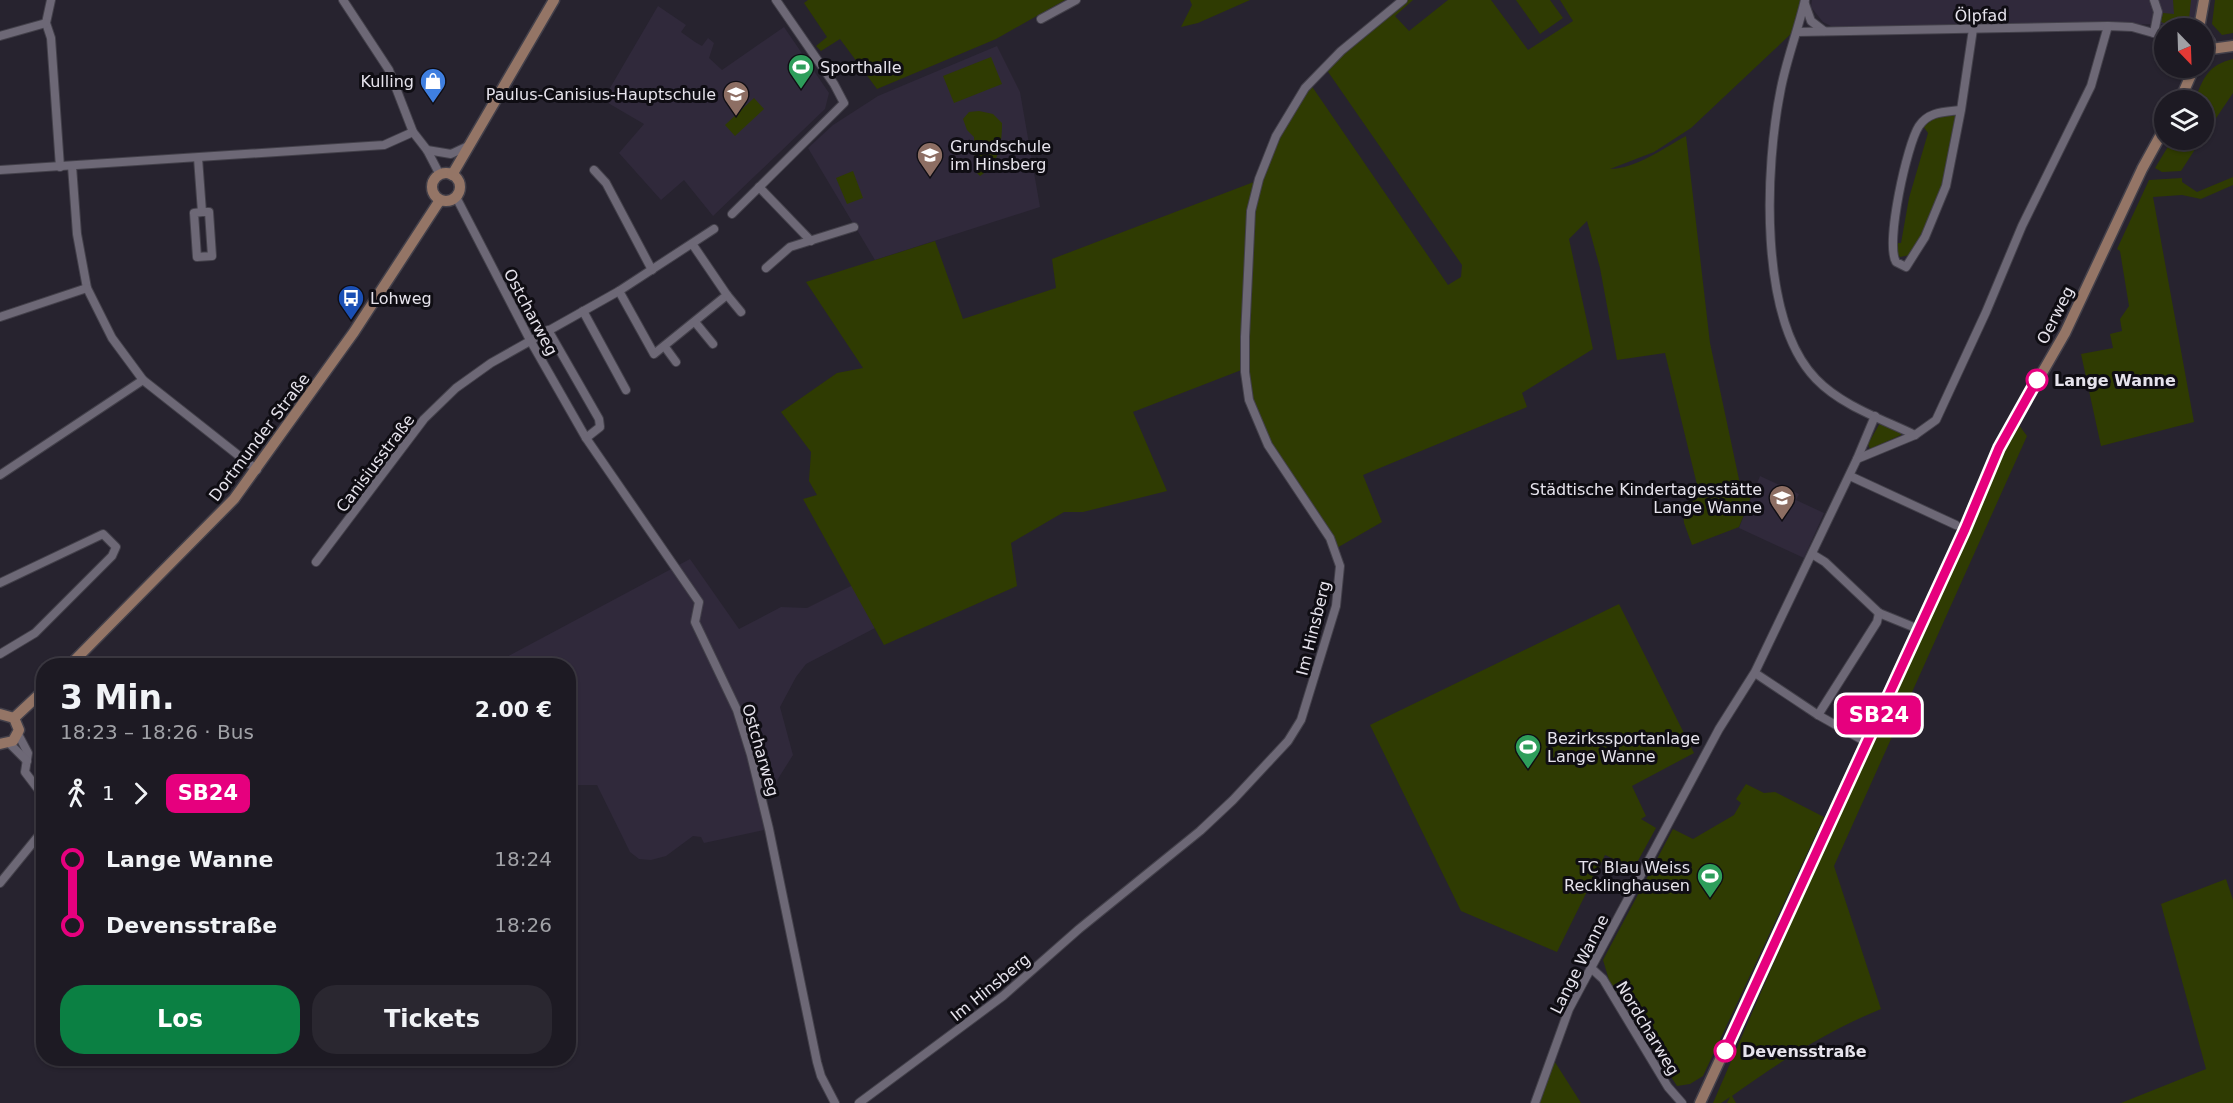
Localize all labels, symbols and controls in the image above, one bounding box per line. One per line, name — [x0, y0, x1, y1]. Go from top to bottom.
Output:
street label: Ölpfad — [1954, 6, 2008, 25]
north arrow — [2154, 18, 2214, 78]
map controls — [2154, 18, 2214, 150]
sports icon: Sporthalle — [786, 52, 816, 90]
place label: Sporthalle — [820, 58, 902, 77]
shop icon: Kulling — [418, 66, 448, 104]
place label: Kulling — [361, 72, 414, 91]
school or university icon: Paulus-Canisius-Hauptschule — [721, 79, 751, 117]
place label: Paulus-Canisius-Hauptschule — [486, 85, 716, 104]
button: layers — [2154, 90, 2214, 150]
place label: Grundschule im Hinsberg — [950, 137, 1051, 174]
school or university icon: Grundschule im Hinsberg — [915, 140, 945, 178]
street label: Ostcharweg — [500, 266, 561, 359]
bus stop icon: Lohweg — [336, 283, 366, 321]
street label: Oerweg — [2033, 283, 2078, 347]
place label: Lohweg — [370, 289, 432, 308]
marker: Lange Wanne — [2026, 369, 2048, 391]
street label: Dortmunder Straße — [205, 370, 314, 505]
place label: Lange Wanne — [2054, 371, 2176, 390]
street label: Canisiusstraße — [332, 411, 418, 516]
place label: Städtische Kindertagesstätte Lange Wanne — [1530, 480, 1762, 517]
school or university icon: Städtische Kindertagesstätte Lange Wanne — [1767, 483, 1797, 521]
street label: Im Hinsberg — [1293, 579, 1334, 677]
text: 3 Min. — [60, 678, 175, 717]
line badge: SB24 — [1837, 696, 1921, 734]
text: 2.00 € — [475, 697, 552, 722]
street label: Ostcharweg — [738, 702, 783, 799]
text: SB24 — [1849, 703, 1909, 727]
text: 18:23 – 18:26 · Bus — [60, 720, 254, 744]
place label: Bezirkssportanlage Lange Wanne — [1547, 729, 1700, 766]
sports icon: Bezirkssportanlage Lange Wanne — [1513, 732, 1543, 770]
icon: walk — [60, 777, 93, 810]
icon: forward — [124, 777, 157, 810]
text: 1 — [102, 781, 115, 805]
text: SB24 — [178, 781, 238, 805]
text: Lange Wanne — [106, 847, 273, 872]
text: 18:24 — [494, 847, 552, 871]
place label: TC Blau Weiss Recklinghausen — [1564, 858, 1690, 895]
sports icon: TC Blau Weiss Recklinghausen — [1695, 861, 1725, 899]
street label: Lange Wanne — [1546, 912, 1613, 1017]
text: Devensstraße — [106, 913, 277, 938]
text: 18:26 — [494, 913, 552, 937]
street label: Im Hinsberg — [947, 950, 1034, 1025]
street label: Nordcharweg — [1612, 978, 1683, 1079]
button: Los — [60, 985, 300, 1054]
button: Tickets — [312, 985, 552, 1054]
marker: Devensstraße — [1714, 1040, 1736, 1062]
place label: Devensstraße — [1742, 1042, 1867, 1061]

